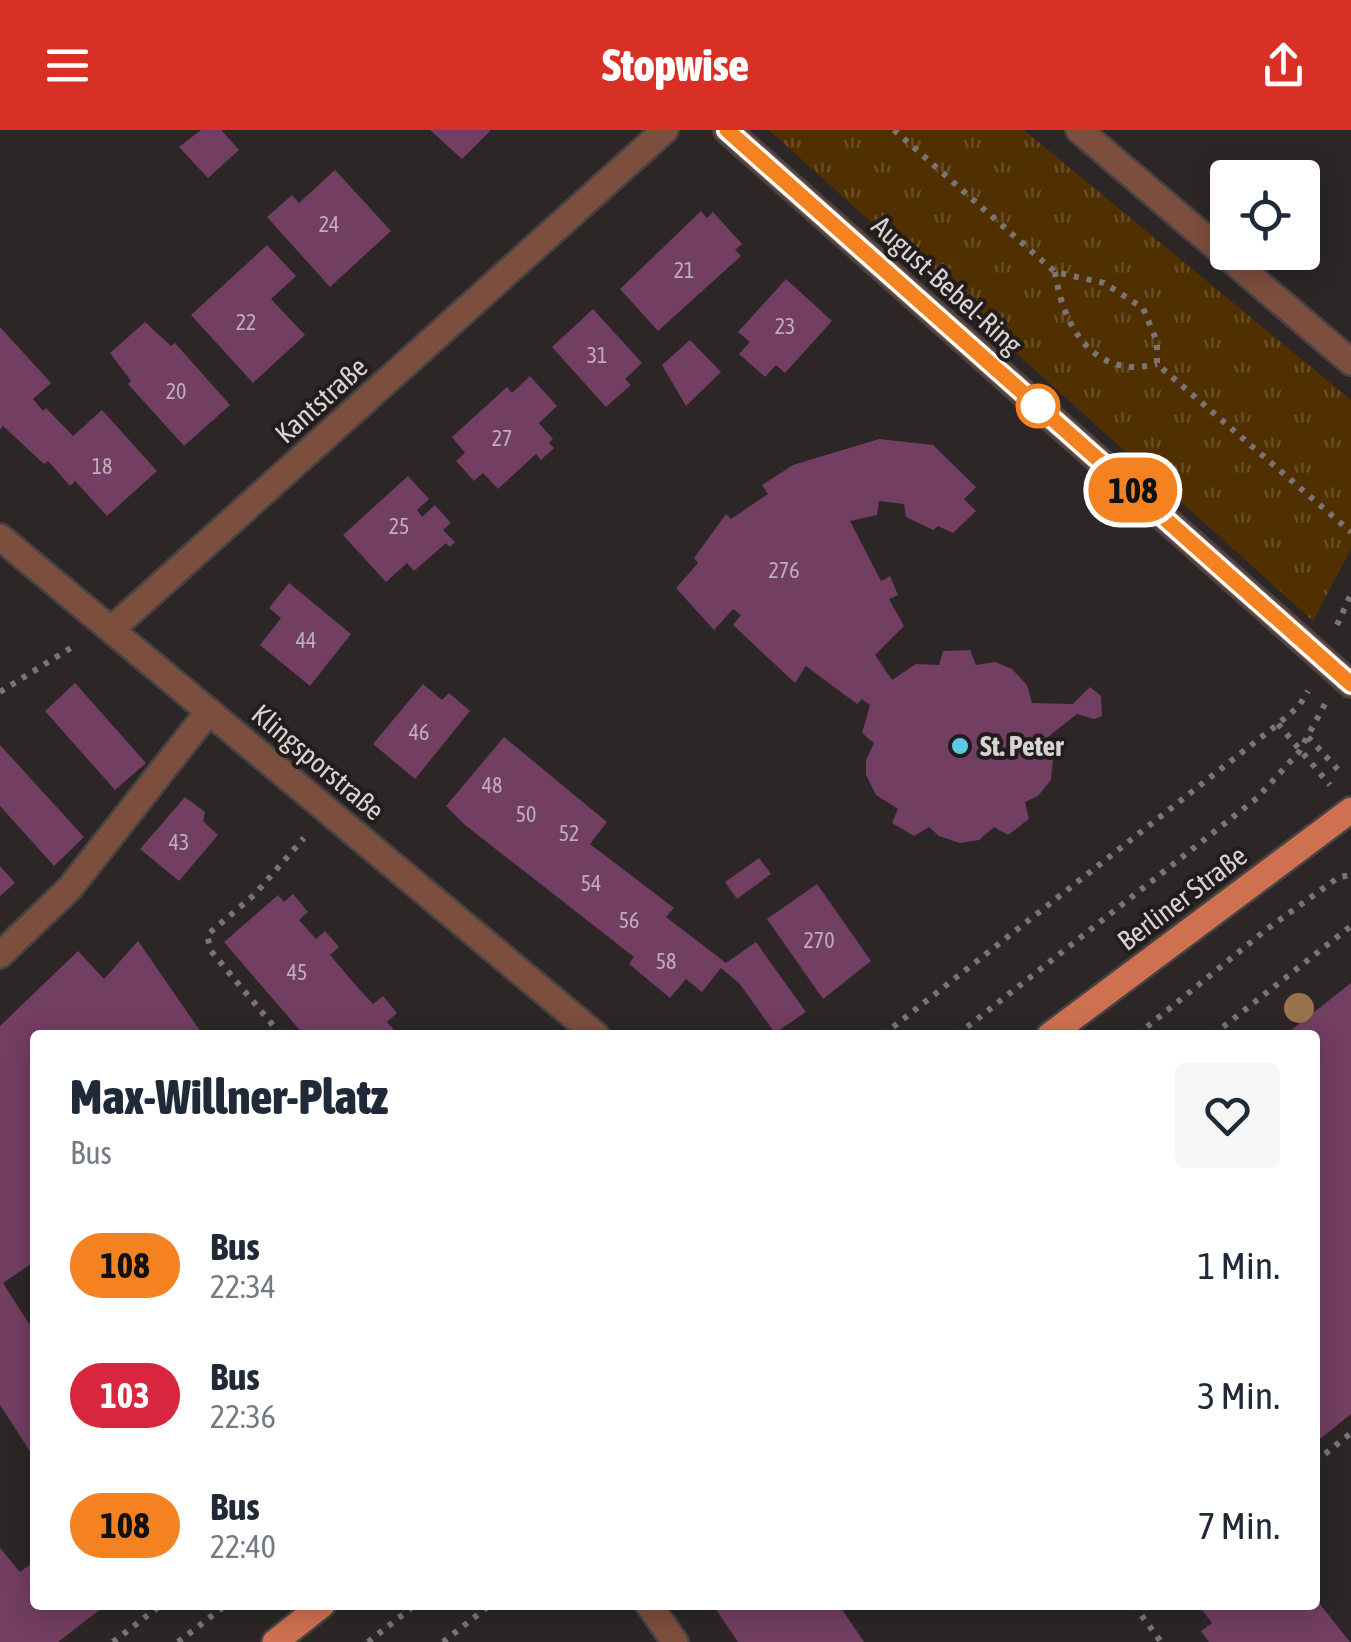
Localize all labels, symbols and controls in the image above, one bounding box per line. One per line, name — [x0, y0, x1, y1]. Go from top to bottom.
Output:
icon: menu — [40, 38, 95, 93]
icon: share — [1256, 38, 1311, 93]
text: Stopwise — [602, 39, 749, 91]
map controls — [1210, 160, 1320, 270]
button: locate — [1210, 160, 1320, 270]
street label: August-Bebel-Ring — [866, 209, 1028, 361]
house number: 24 — [319, 211, 339, 237]
house number: 21 — [674, 257, 694, 283]
house number: 22 — [236, 309, 256, 335]
house number: 23 — [775, 313, 795, 339]
house number: 31 — [587, 342, 607, 368]
street label: Kantstraße — [269, 351, 373, 449]
house number: 20 — [166, 378, 186, 404]
unlabelled marker — [1017, 385, 1059, 427]
house number: 27 — [492, 425, 512, 451]
house number: 18 — [92, 453, 112, 479]
line badge: 108 — [1076, 458, 1190, 522]
text: 108 — [1108, 470, 1158, 510]
house number: 25 — [389, 513, 409, 539]
house number: 276 — [768, 557, 800, 583]
house number: 44 — [296, 627, 316, 653]
street label: Klingsporstraße — [246, 698, 390, 826]
house number: 46 — [409, 719, 429, 745]
place label: St. Peter — [980, 730, 1064, 762]
marker: St. Peter — [949, 735, 971, 757]
house number: 48 — [482, 772, 502, 798]
house number: 50 — [516, 801, 536, 827]
house number: 52 — [559, 820, 579, 846]
house number: 43 — [169, 829, 189, 855]
street label: Berliner Straße — [1111, 839, 1253, 957]
house number: 54 — [581, 870, 601, 896]
house number: 56 — [619, 907, 639, 933]
house number: 270 — [803, 927, 835, 953]
house number: 58 — [656, 948, 676, 974]
house number: 45 — [287, 959, 307, 985]
button: heart — [1175, 1063, 1280, 1168]
text: Max-Willner-Platz — [70, 1069, 388, 1124]
text: Bus — [70, 1134, 112, 1171]
text: Bus — [210, 1225, 260, 1268]
text: 1 Min. — [1198, 1244, 1280, 1287]
text: 108 — [100, 1245, 150, 1285]
text: 22:34 — [210, 1268, 276, 1305]
text: Bus — [210, 1355, 260, 1398]
text: 3 Min. — [1198, 1374, 1280, 1417]
text: 103 — [100, 1375, 150, 1415]
text: 22:36 — [210, 1398, 276, 1435]
text: Bus — [210, 1485, 260, 1528]
text: 7 Min. — [1198, 1504, 1280, 1547]
text: 108 — [100, 1505, 150, 1545]
text: 22:40 — [210, 1528, 276, 1565]

